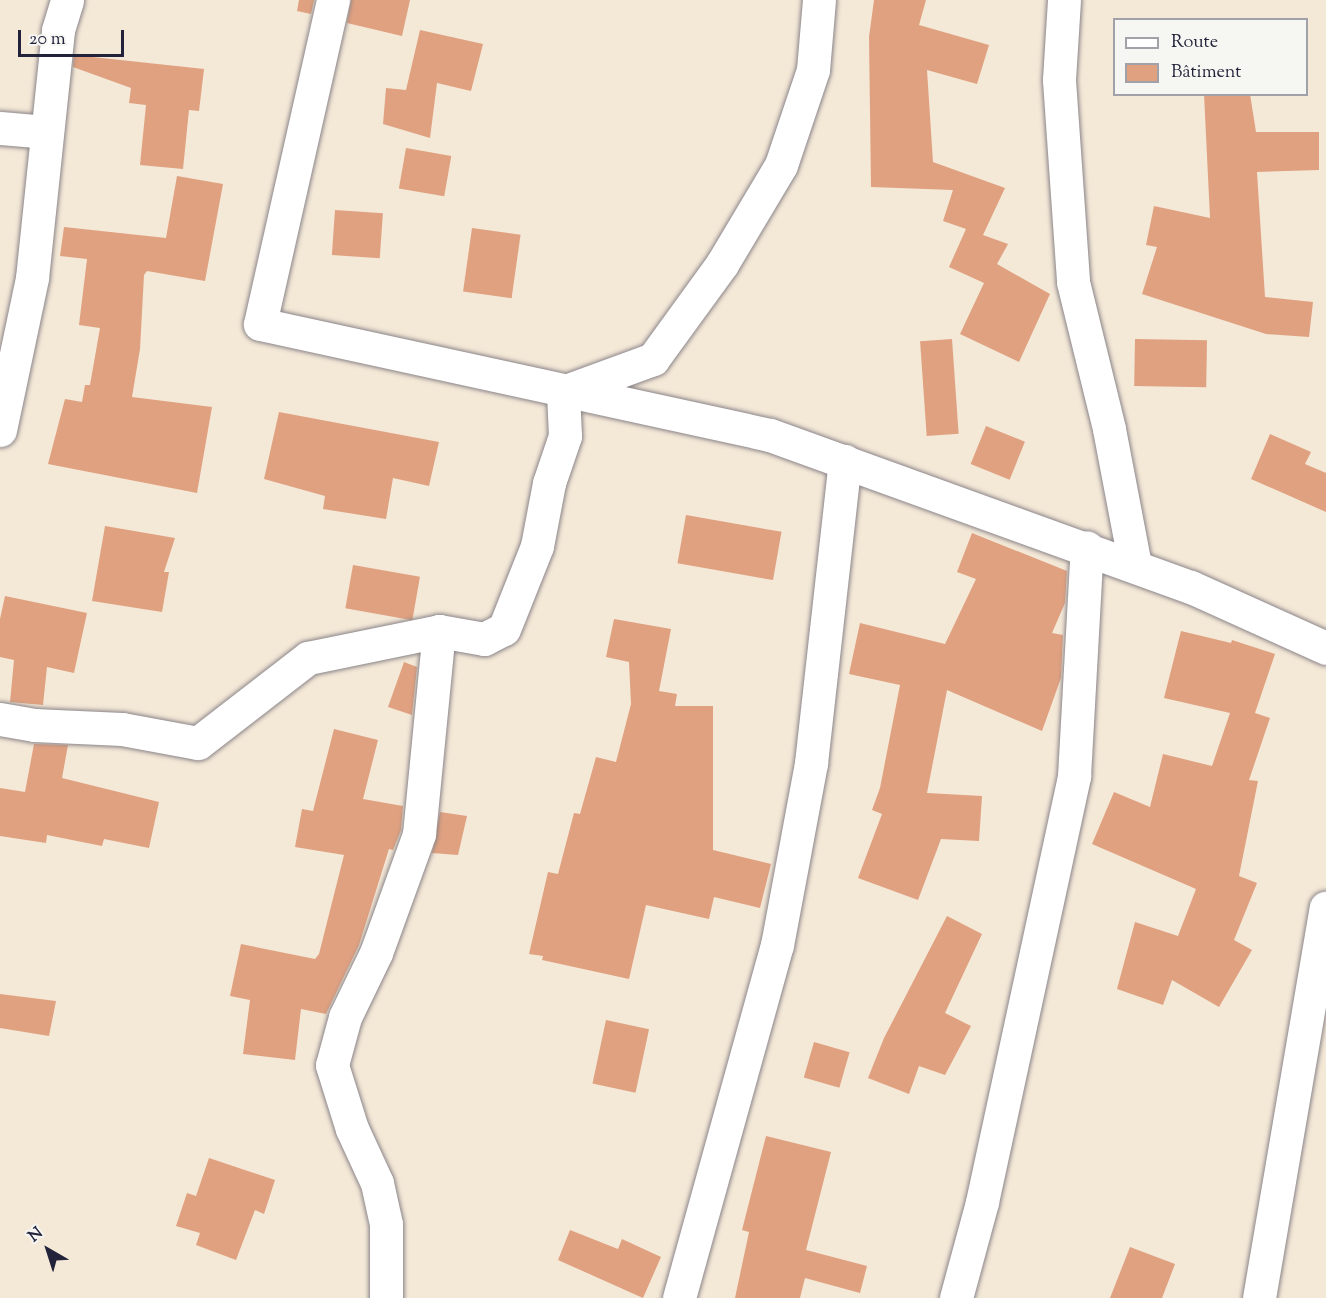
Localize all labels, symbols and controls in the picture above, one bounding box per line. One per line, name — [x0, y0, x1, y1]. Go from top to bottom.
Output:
scale bar — [21, 18, 128, 56]
legend — [1113, 18, 1308, 96]
text: 20 m — [29, 27, 66, 53]
text: Route — [1171, 30, 1218, 56]
text: Bâtiment — [1171, 60, 1241, 86]
north arrow — [18, 1220, 78, 1280]
text: N — [24, 1223, 49, 1249]

